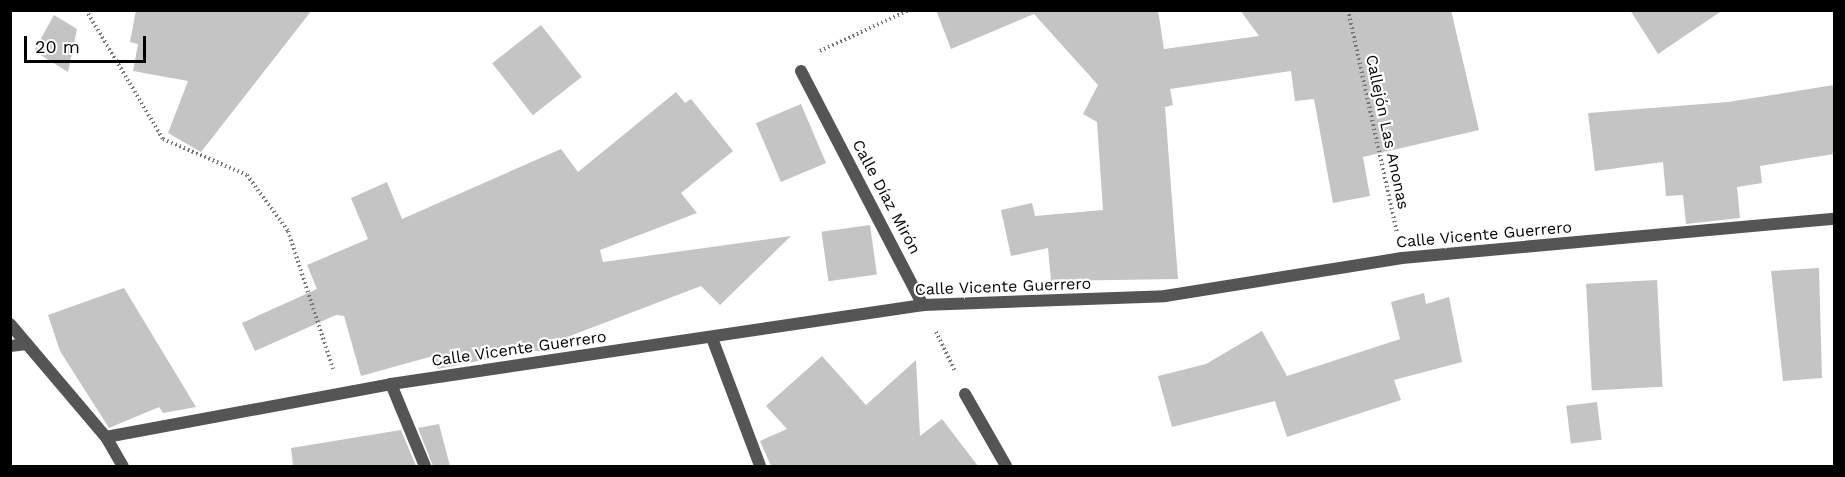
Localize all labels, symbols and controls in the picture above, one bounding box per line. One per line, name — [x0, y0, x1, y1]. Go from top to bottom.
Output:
scale bar — [27, 24, 148, 62]
text: 20 m — [35, 36, 80, 57]
street label: Callejón Las Anonas — [1361, 53, 1413, 211]
street label: Calle Díaz Mirón — [848, 136, 924, 258]
street label: Calle Vicente Guerrero — [1395, 218, 1573, 252]
street label: Calle Vicente Guerrero — [914, 274, 1092, 300]
street label: Calle Vicente Guerrero — [430, 327, 608, 371]

